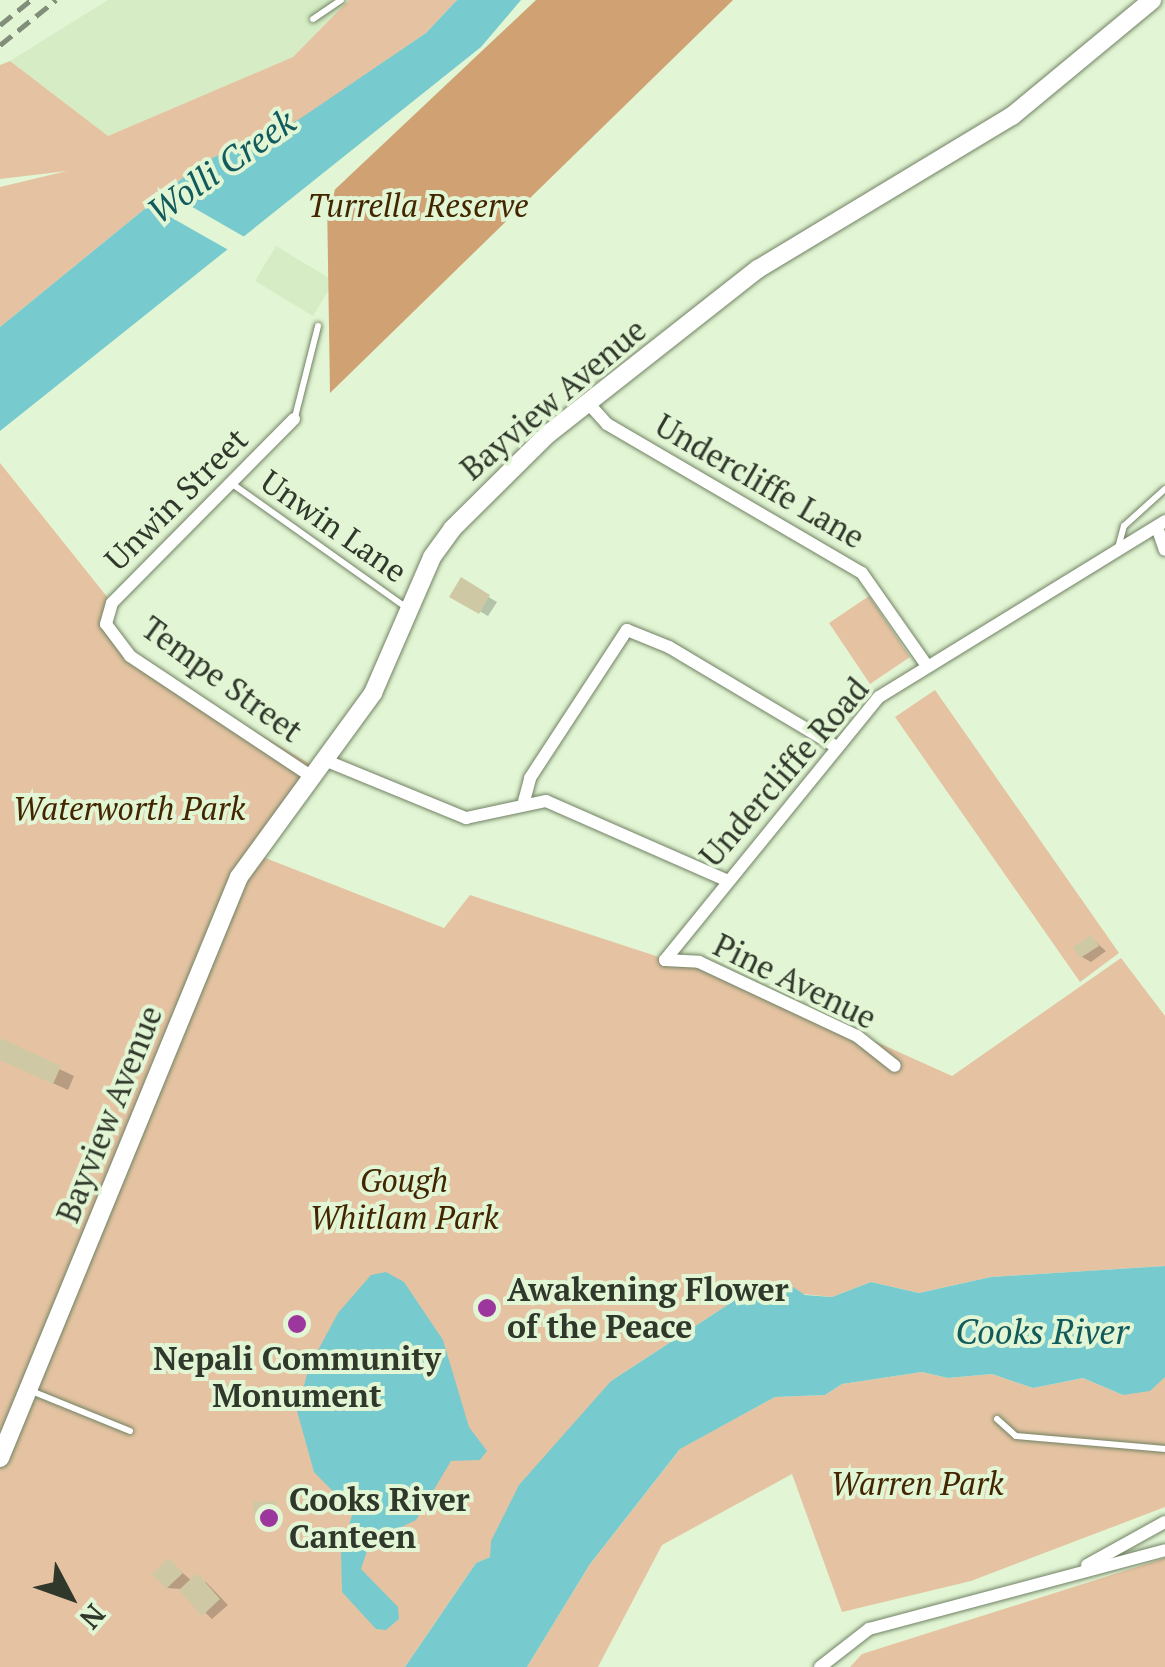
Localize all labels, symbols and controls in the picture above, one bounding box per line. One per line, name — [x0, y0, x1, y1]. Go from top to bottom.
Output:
water label: Wolli Creek — [139, 100, 303, 232]
park label: Turrella Reserve — [308, 186, 528, 224]
street label: Bayview Avenue — [452, 310, 654, 488]
street label: Undercliffe Lane — [649, 406, 871, 556]
street label: Unwin Street — [97, 420, 255, 578]
street label: Unwin Lane — [254, 462, 414, 590]
street label: Tempe Street — [134, 608, 310, 750]
street label: Undercliffe Road — [692, 670, 876, 874]
park label: Waterworth Park — [13, 789, 245, 827]
street label: Pine Avenue — [707, 925, 883, 1037]
street label: Bayview Avenue — [48, 1000, 170, 1228]
park label: Gough Whitlam Park — [309, 1162, 499, 1237]
place label: Awakening Flower of the Peace — [507, 1271, 788, 1346]
marker: Awakening Flower of the Peace — [476, 1297, 498, 1319]
water label: Cooks River — [955, 1310, 1129, 1352]
marker: Nepali Community Monument — [286, 1313, 308, 1335]
place label: Nepali Community Monument — [153, 1340, 441, 1415]
park label: Warren Park — [830, 1464, 1004, 1502]
place label: Cooks River Canteen — [289, 1481, 470, 1556]
marker: Cooks River Canteen — [258, 1507, 280, 1529]
north arrow — [20, 1547, 120, 1647]
text: N — [72, 1597, 114, 1637]

